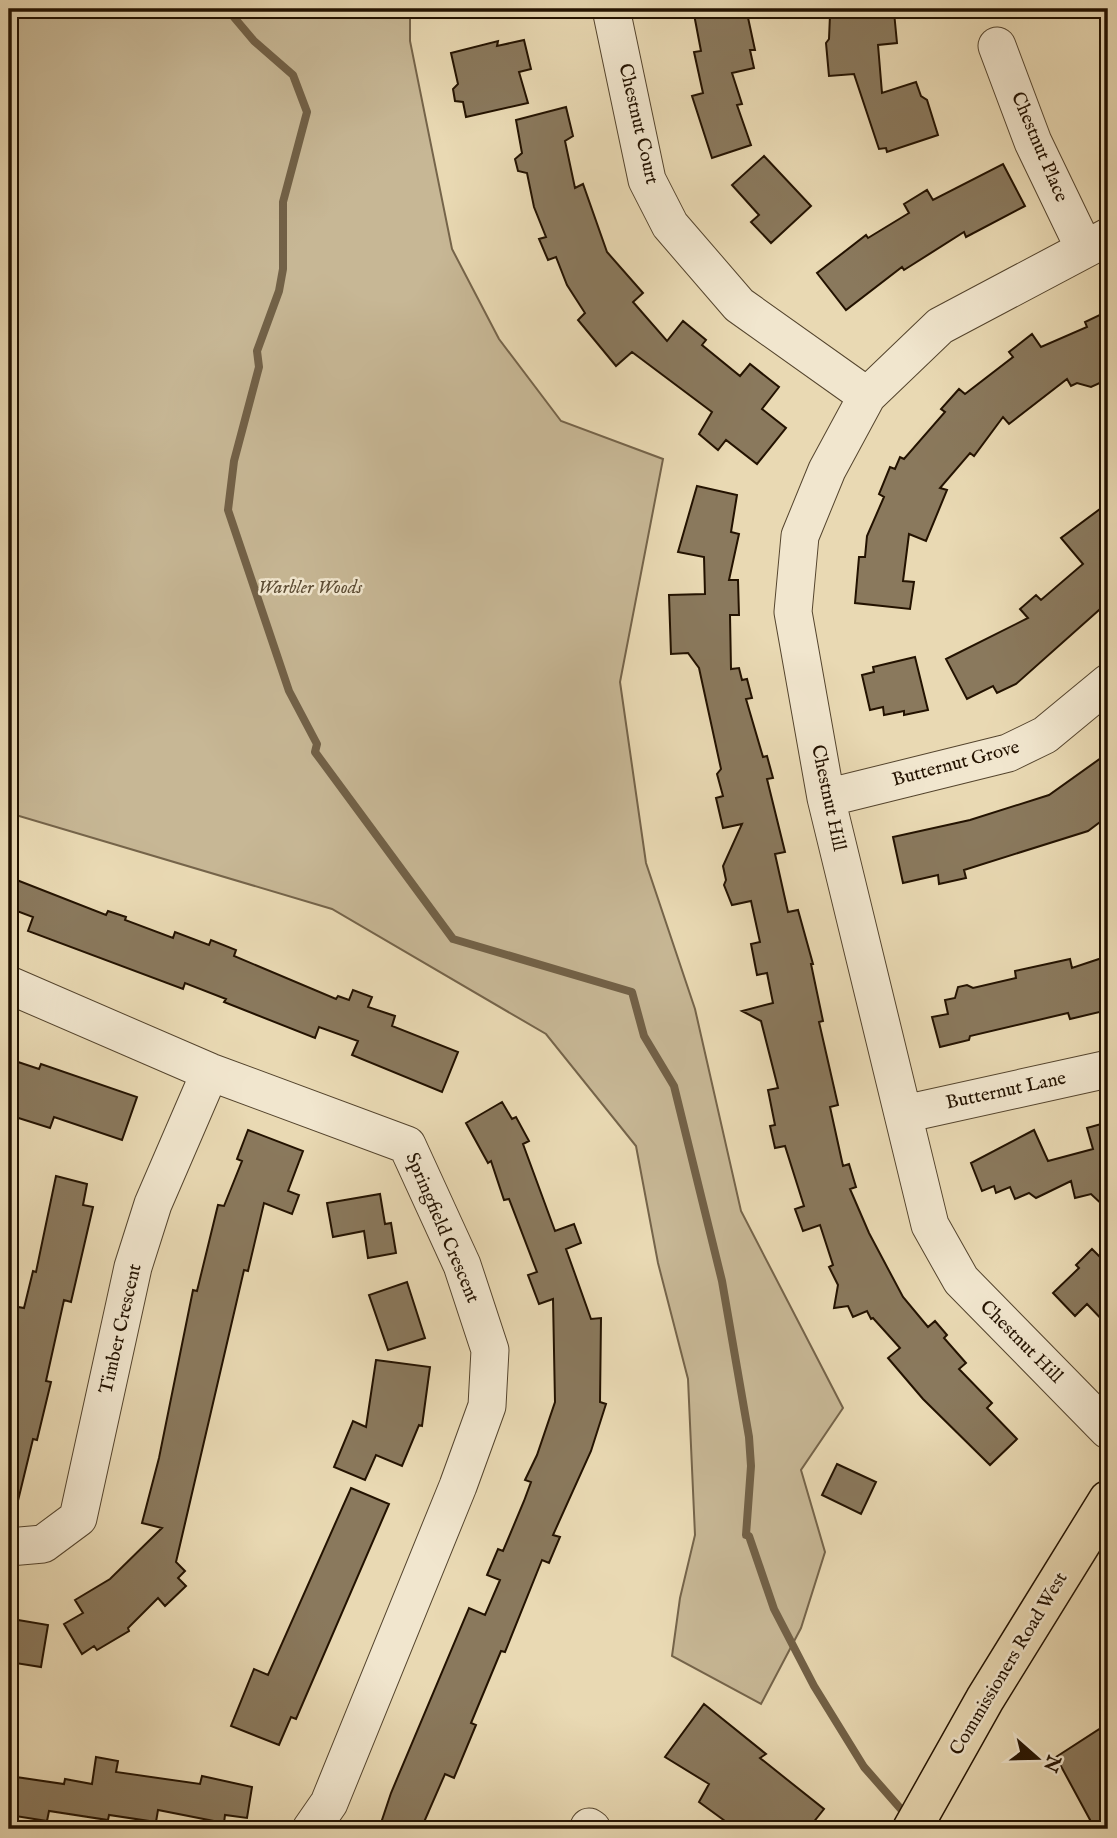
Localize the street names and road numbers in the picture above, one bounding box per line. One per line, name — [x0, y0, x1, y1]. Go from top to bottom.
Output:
street label: Chestnut Court — [612, 61, 664, 187]
street label: Chestnut Place — [1005, 88, 1073, 206]
street label: Butternut Grove — [890, 735, 1023, 793]
street label: Chestnut Hill — [805, 743, 851, 854]
street label: Butternut Lane — [944, 1066, 1069, 1115]
street label: Springfield Crescent — [399, 1149, 485, 1307]
street label: Timber Crescent — [94, 1261, 148, 1396]
street label: Chestnut Hill — [974, 1295, 1068, 1389]
street label: Commissioners Road West — [945, 1568, 1074, 1760]

